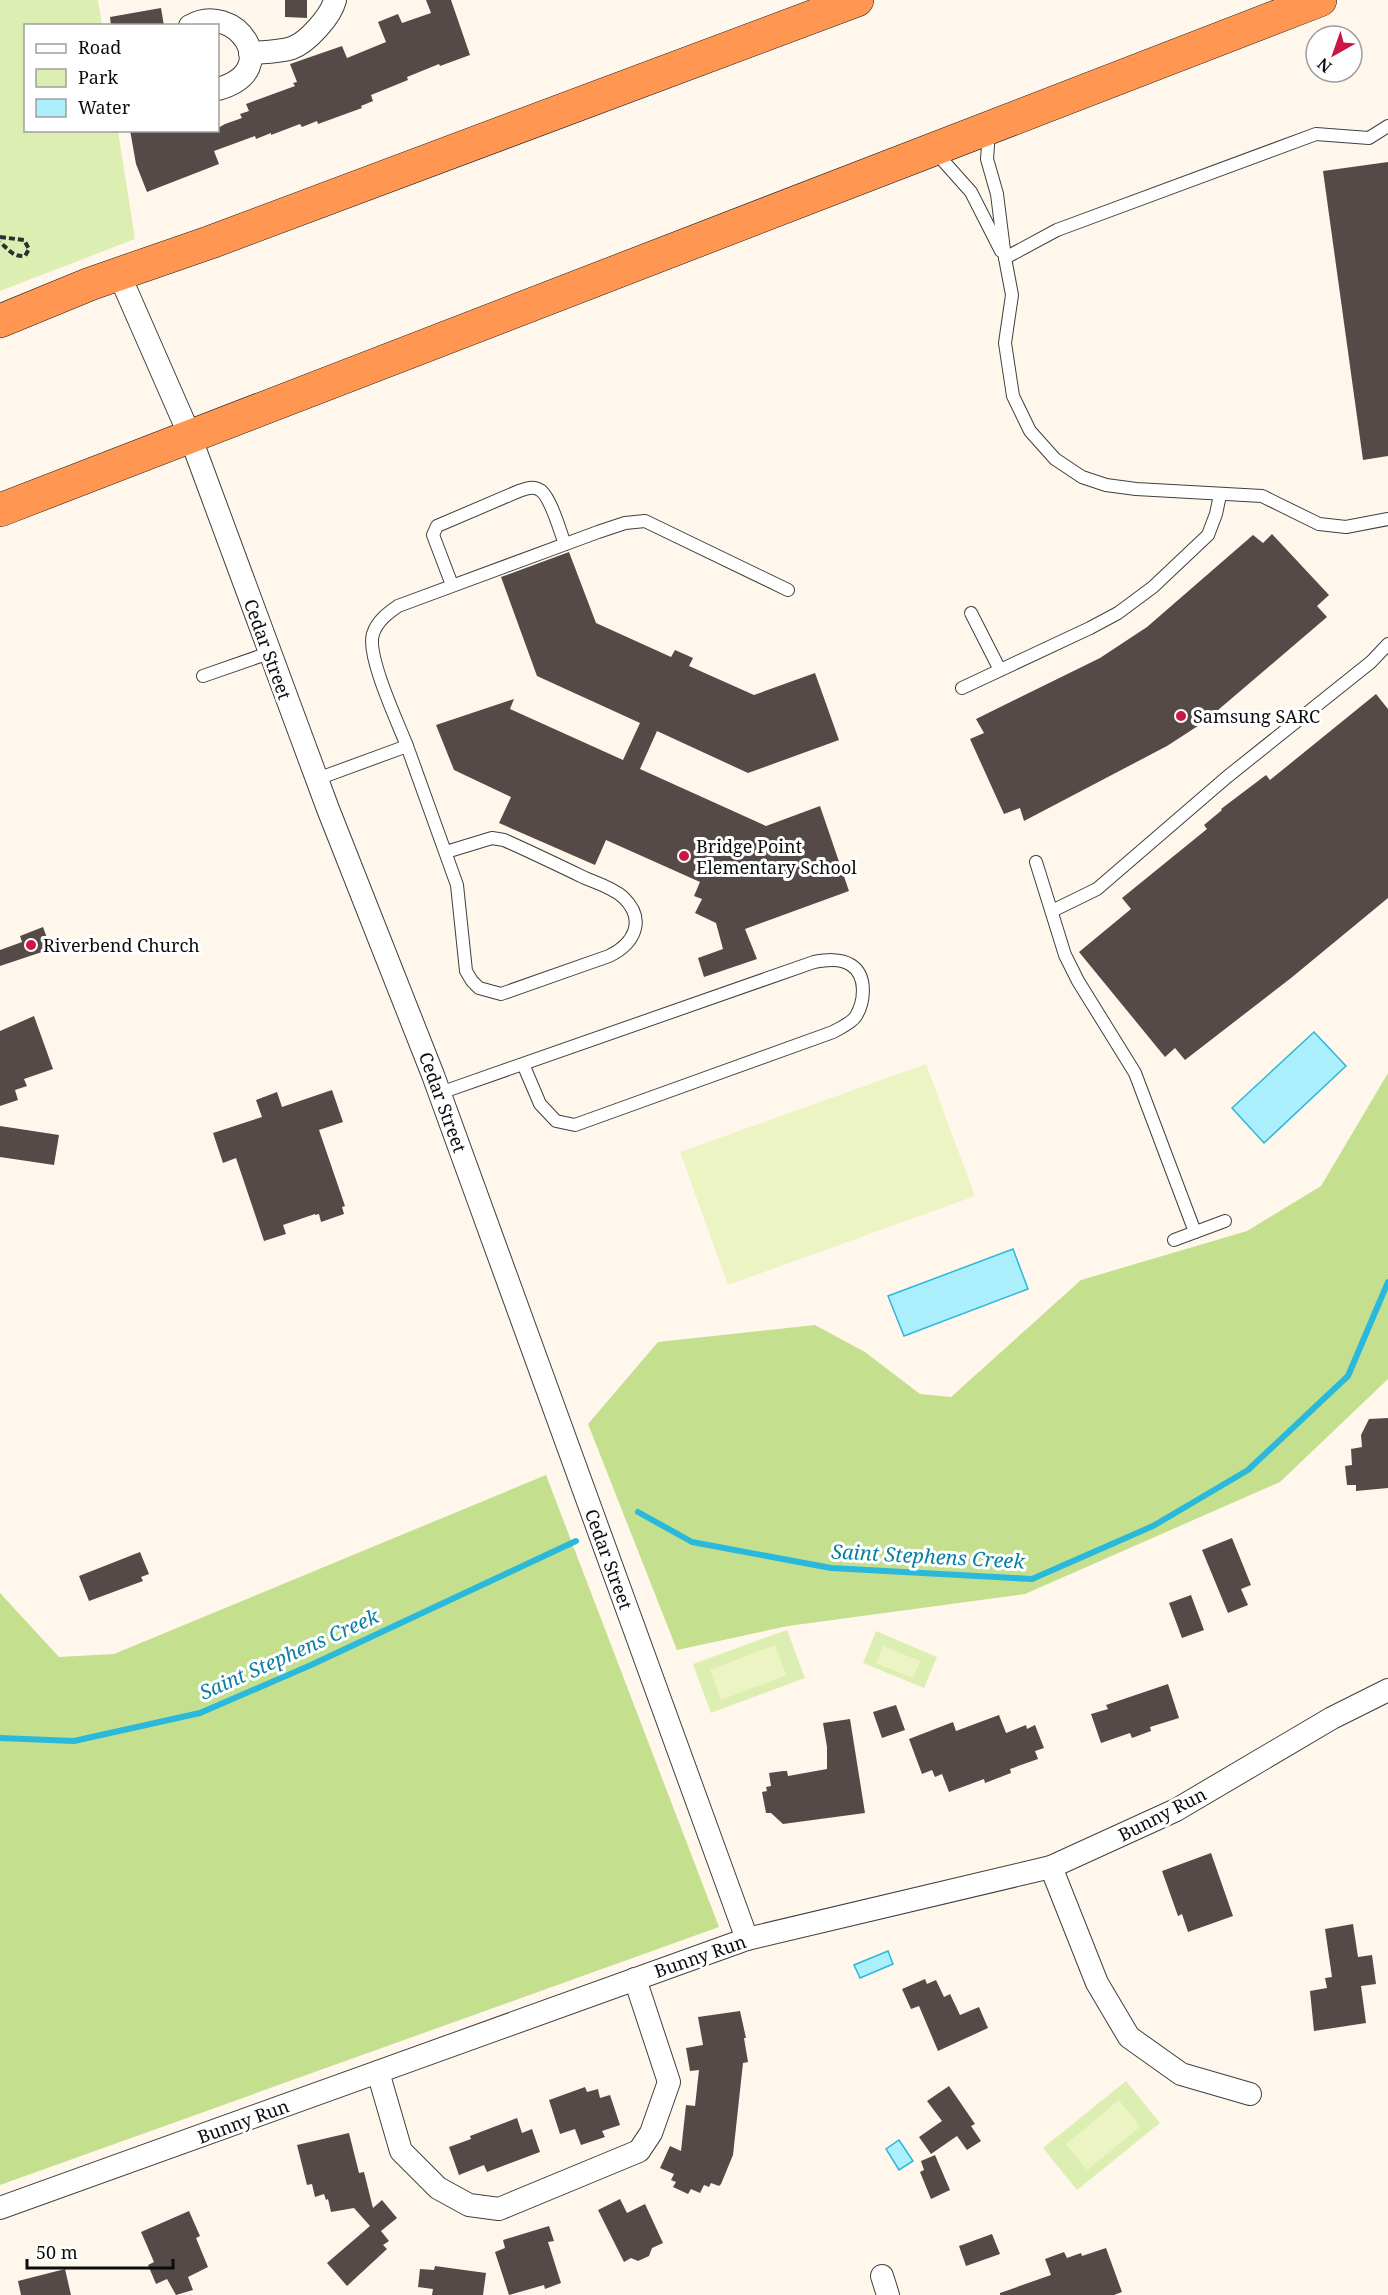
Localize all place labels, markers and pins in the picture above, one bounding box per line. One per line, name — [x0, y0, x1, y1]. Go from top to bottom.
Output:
place label: Samsung SARC — [1193, 704, 1320, 728]
marker: Samsung SARC — [1174, 709, 1188, 723]
place label: Bridge Point Elementary School — [696, 834, 857, 879]
marker: Bridge Point Elementary School — [677, 849, 691, 863]
place label: Riverbend Church — [43, 933, 200, 957]
marker: Riverbend Church — [24, 938, 38, 952]

